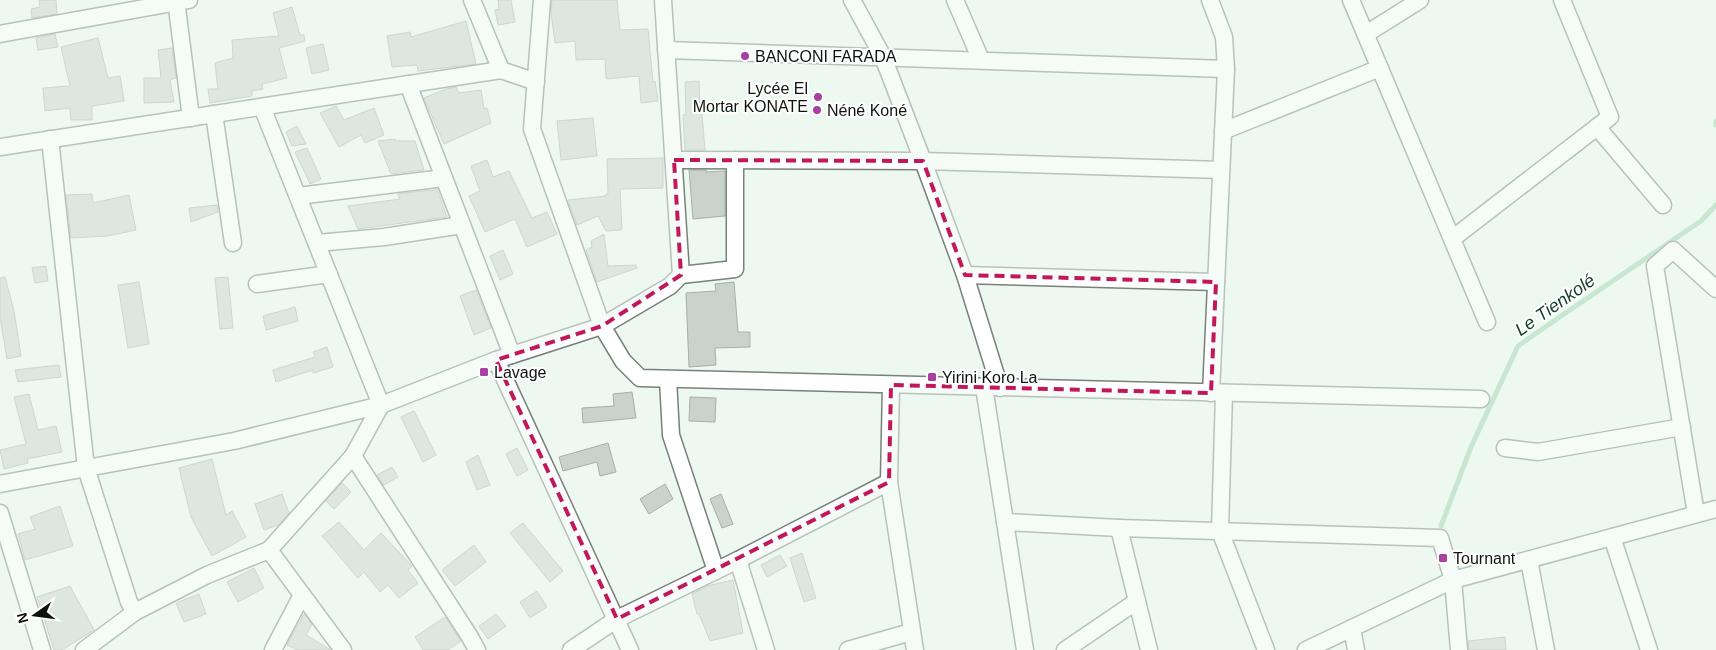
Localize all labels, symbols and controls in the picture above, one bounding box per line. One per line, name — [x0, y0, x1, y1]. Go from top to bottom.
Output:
place label: BANCONI FARADA — [755, 48, 897, 65]
marker: BANCONI FARADA — [739, 50, 751, 62]
place label: Lycée El Mortar KONATE — [693, 80, 808, 115]
marker: Lycée El Mortar KONATE — [812, 91, 824, 103]
place label: Néné Koné — [827, 102, 907, 119]
marker: Néné Koné — [811, 104, 823, 116]
water label: Le Tienkolé — [1511, 270, 1599, 340]
place label: Lavage — [494, 364, 547, 381]
marker: Lavage — [478, 366, 490, 378]
place label: Yirini Koro La — [942, 369, 1038, 386]
marker: Yirini Koro La — [926, 371, 938, 383]
place label: Tournant — [1453, 550, 1516, 567]
marker: Tournant — [1437, 552, 1449, 564]
north arrow — [10, 590, 60, 640]
text: N — [13, 611, 31, 625]

